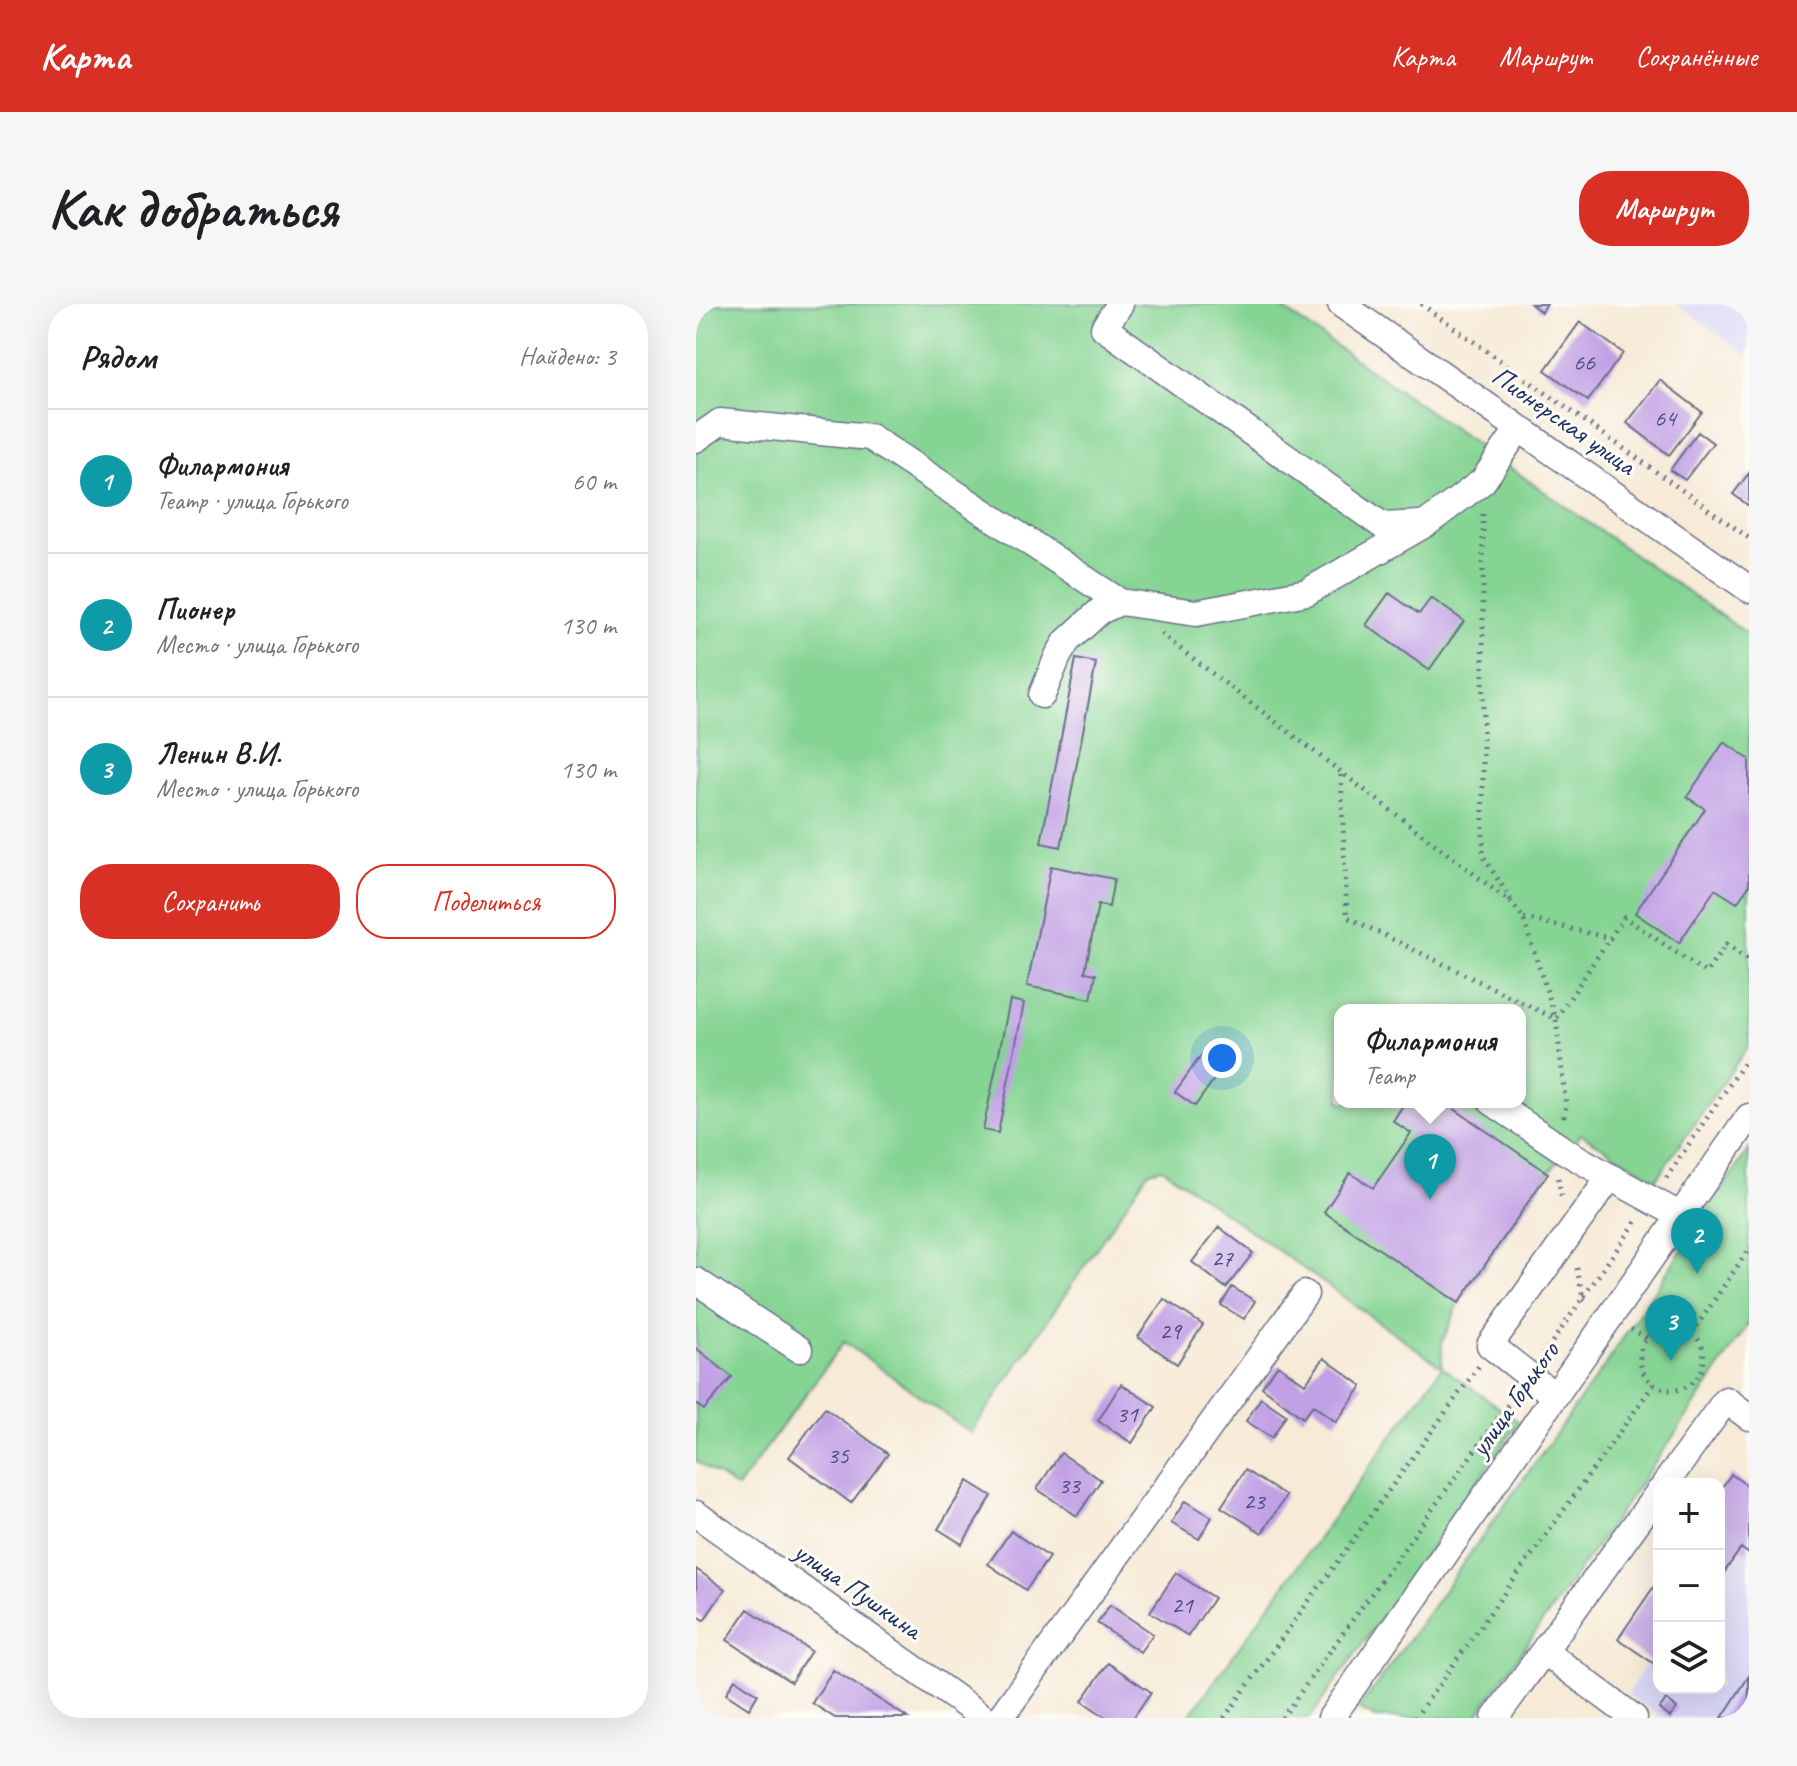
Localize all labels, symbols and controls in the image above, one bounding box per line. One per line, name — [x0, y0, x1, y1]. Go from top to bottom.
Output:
text: Карта — [40, 33, 130, 80]
text: Карта — [1391, 39, 1455, 74]
text: Маршрут — [1499, 39, 1591, 74]
text: Сохранённые — [1635, 39, 1757, 74]
button: Маршрут — [1579, 171, 1749, 246]
text: Как добраться — [48, 173, 338, 244]
text: Рядом — [80, 335, 156, 378]
text: Найдено: 3 — [519, 340, 616, 373]
house number: 66 — [1573, 347, 1596, 377]
street label: Пионерская улица — [1485, 358, 1644, 483]
house number: 64 — [1654, 403, 1678, 433]
text: Филармония — [156, 446, 288, 484]
text: 1 — [100, 465, 112, 498]
text: 60 m — [572, 465, 616, 498]
text: Театр · улица Горького — [156, 484, 348, 517]
text: Пионер — [156, 590, 234, 628]
text: 2 — [100, 609, 112, 642]
text: 130 m — [560, 609, 616, 642]
text: Место · улица Горького — [156, 628, 358, 661]
text: Ленин В.И. — [156, 734, 281, 772]
text: 3 — [100, 753, 112, 786]
text: 130 m — [560, 753, 616, 786]
text: Место · улица Горького — [156, 772, 358, 805]
button: Сохранить — [80, 864, 340, 939]
button: Поделиться — [356, 864, 616, 939]
popup — [1334, 1004, 1526, 1108]
text: Филармония — [1364, 1021, 1496, 1059]
your location — [1202, 1038, 1242, 1078]
text: Театр — [1364, 1059, 1415, 1092]
pin: 1 — [1404, 1134, 1456, 1200]
pin: 2 — [1671, 1208, 1723, 1274]
house number: 27 — [1211, 1243, 1234, 1273]
pin: 3 — [1645, 1295, 1697, 1361]
house number: 29 — [1159, 1316, 1183, 1346]
street label: улица Горького — [1460, 1333, 1568, 1465]
house number: 31 — [1116, 1399, 1139, 1429]
house number: 35 — [827, 1440, 850, 1470]
house number: 33 — [1058, 1470, 1082, 1500]
map controls — [1653, 1478, 1725, 1694]
button: + — [1653, 1478, 1725, 1550]
house number: 23 — [1243, 1486, 1267, 1516]
street label: улица Пушкина — [786, 1532, 931, 1648]
button: − — [1653, 1550, 1725, 1622]
house number: 21 — [1171, 1590, 1194, 1620]
button: layers — [1653, 1622, 1725, 1694]

